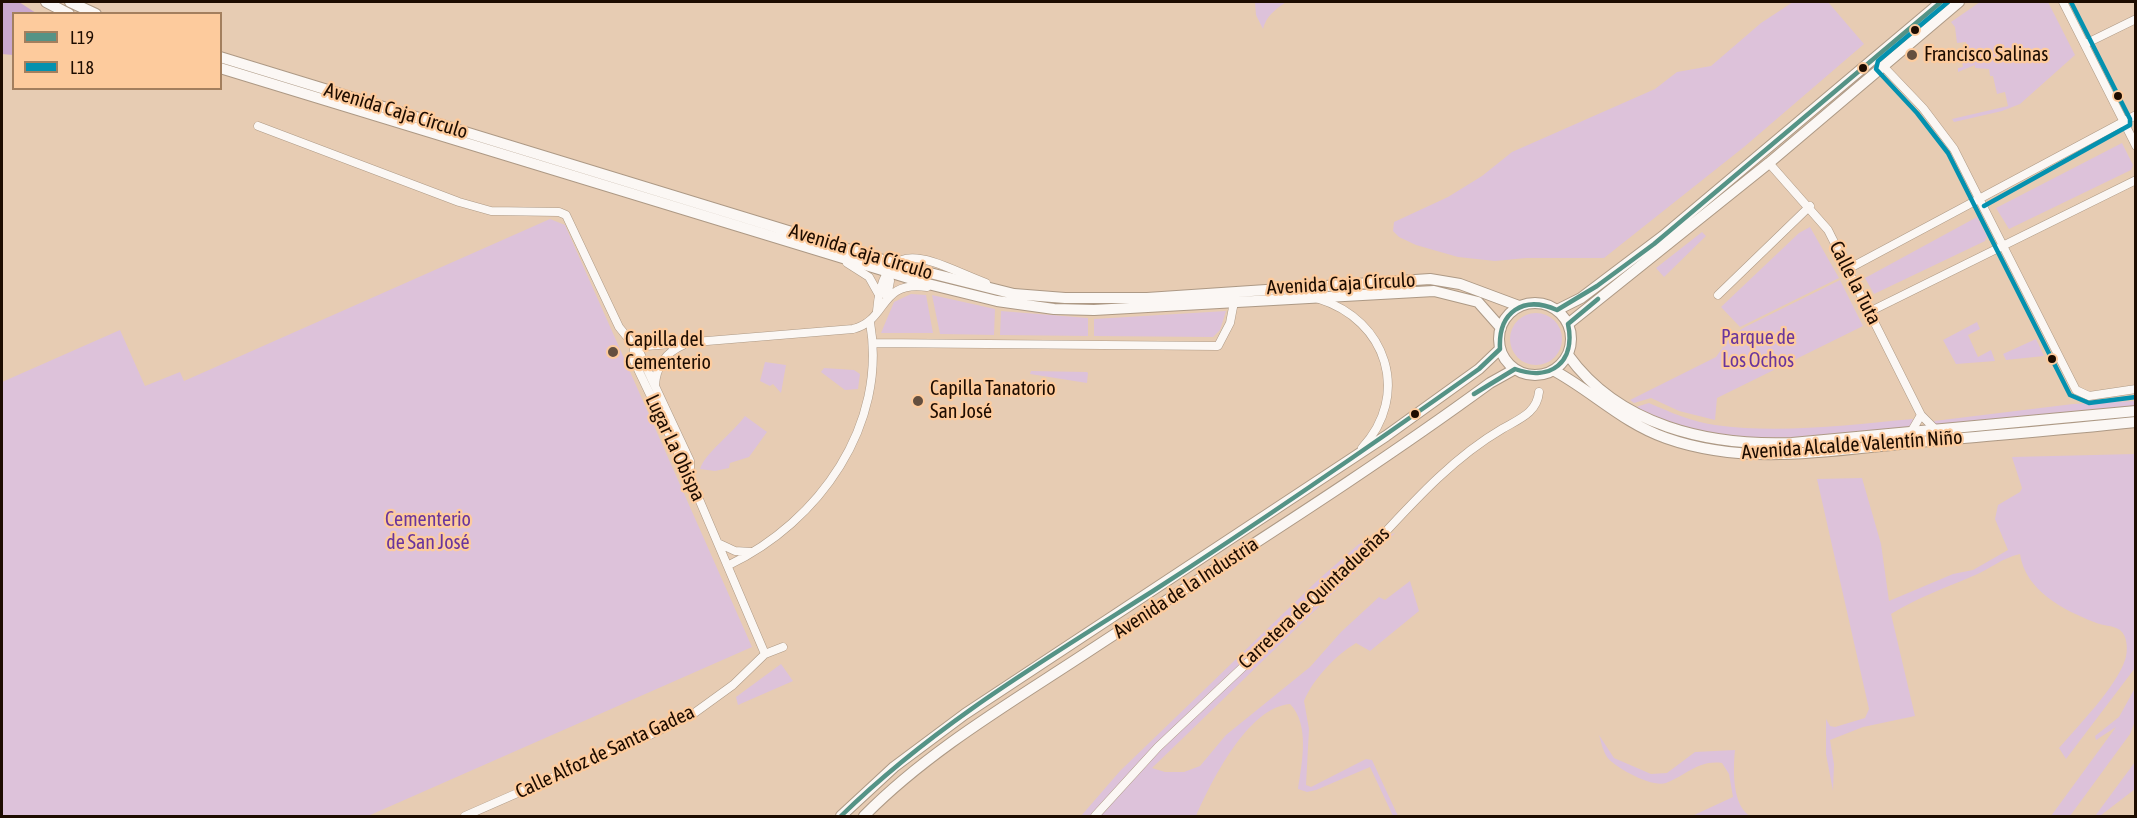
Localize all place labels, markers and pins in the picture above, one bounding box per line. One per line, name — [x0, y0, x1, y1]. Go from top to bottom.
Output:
unlabelled marker — [1909, 24, 1921, 36]
place label: Francisco Salinas — [1924, 43, 2048, 67]
marker: Francisco Salinas — [1905, 48, 1919, 62]
unlabelled marker — [1857, 62, 1869, 74]
unlabelled marker — [2112, 90, 2124, 102]
place label: Capilla del Cementerio — [625, 328, 711, 375]
marker: Capilla del Cementerio — [606, 345, 620, 359]
unlabelled marker — [2046, 353, 2058, 365]
place label: Capilla Tanatorio San José — [930, 377, 1056, 424]
marker: Capilla Tanatorio San José — [911, 394, 925, 408]
unlabelled marker — [1409, 408, 1421, 420]

